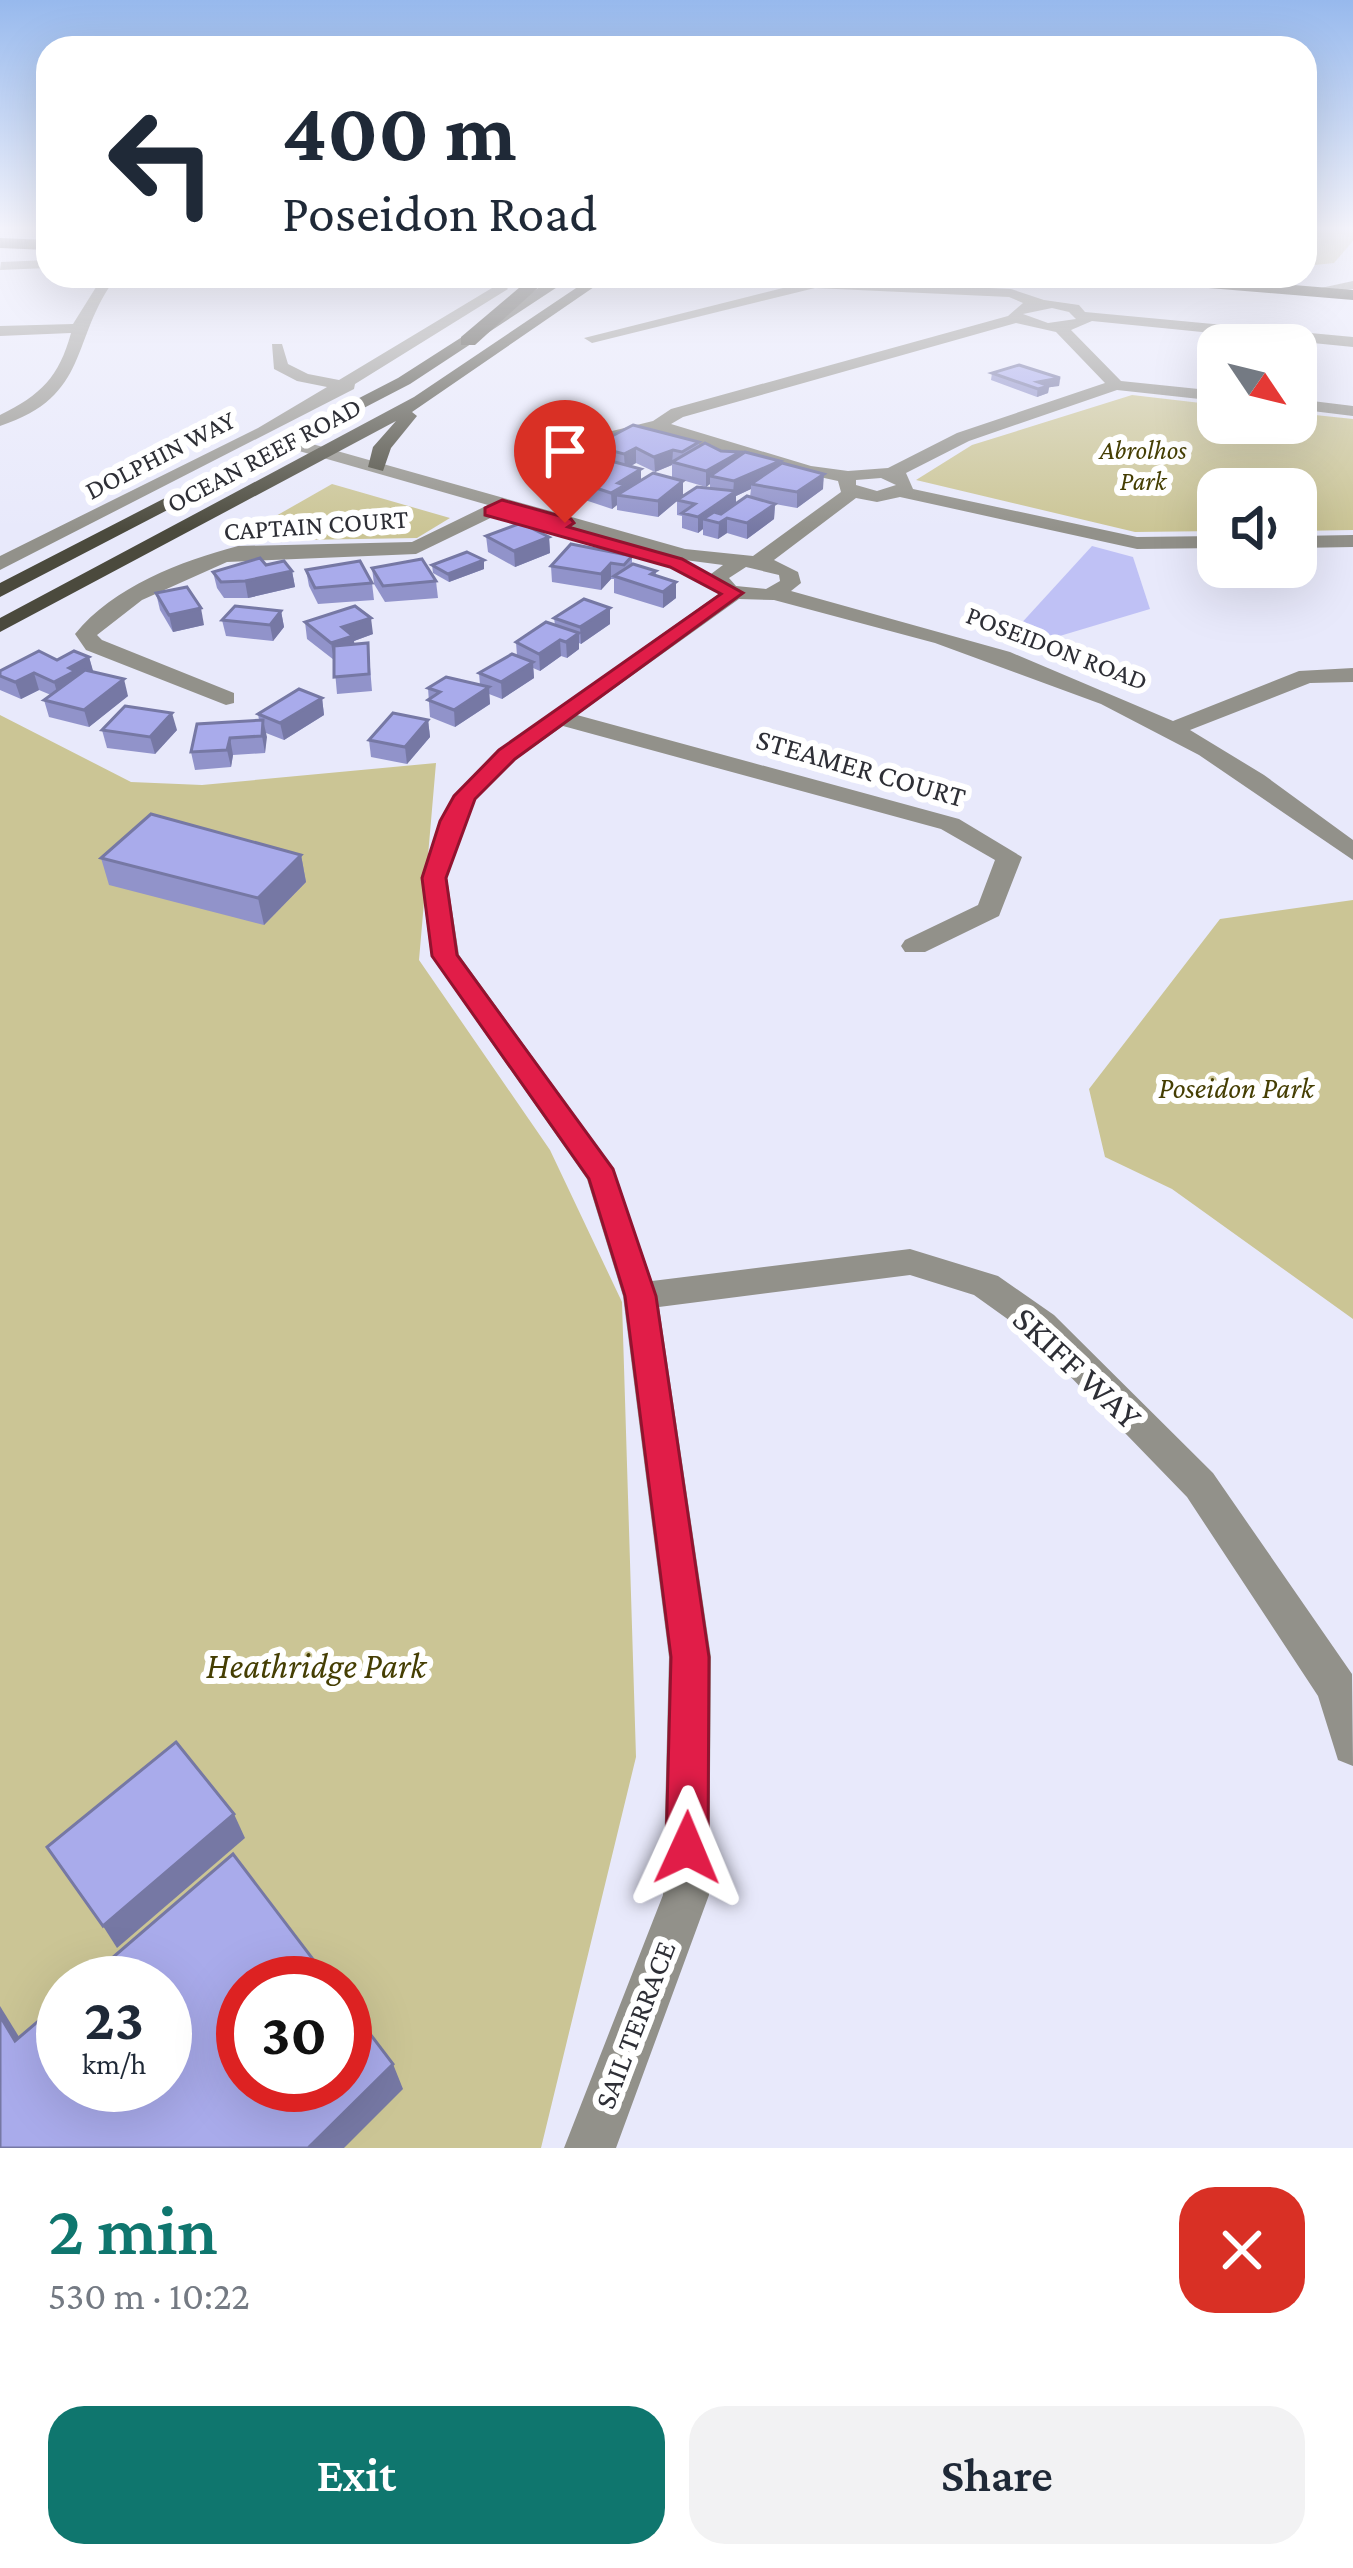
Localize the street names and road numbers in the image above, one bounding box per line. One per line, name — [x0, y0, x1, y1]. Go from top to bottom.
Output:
street label: OCEAN REEF ROAD — [162, 391, 366, 519]
street label: DOLPHIN WAY — [80, 404, 241, 506]
street label: CAPTAIN COURT — [223, 504, 410, 546]
street label: POSEIDON ROAD — [962, 600, 1152, 696]
street label: STEAMER COURT — [753, 722, 970, 813]
street label: SKIFF WAY — [1005, 1298, 1150, 1438]
street label: SAIL TERRACE — [587, 1936, 682, 2113]

